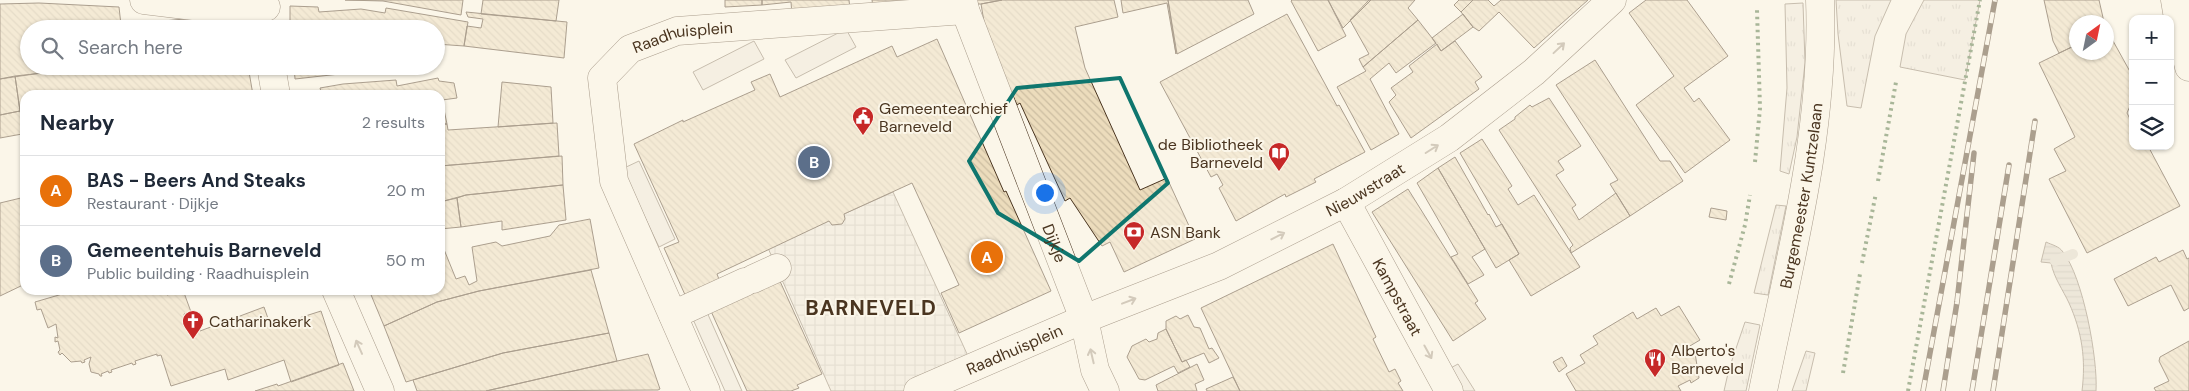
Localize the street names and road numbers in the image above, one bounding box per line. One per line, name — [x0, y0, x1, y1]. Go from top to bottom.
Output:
street label: Raadhuisplein — [630, 17, 733, 58]
street label: Burgemeester Kuntzelaan — [1775, 102, 1827, 291]
street label: Nieuwstraat — [1322, 158, 1409, 222]
street label: Dijkje — [1037, 221, 1071, 266]
street label: Kampstraat — [1368, 255, 1427, 340]
street label: Raadhuisplein — [963, 320, 1066, 380]

